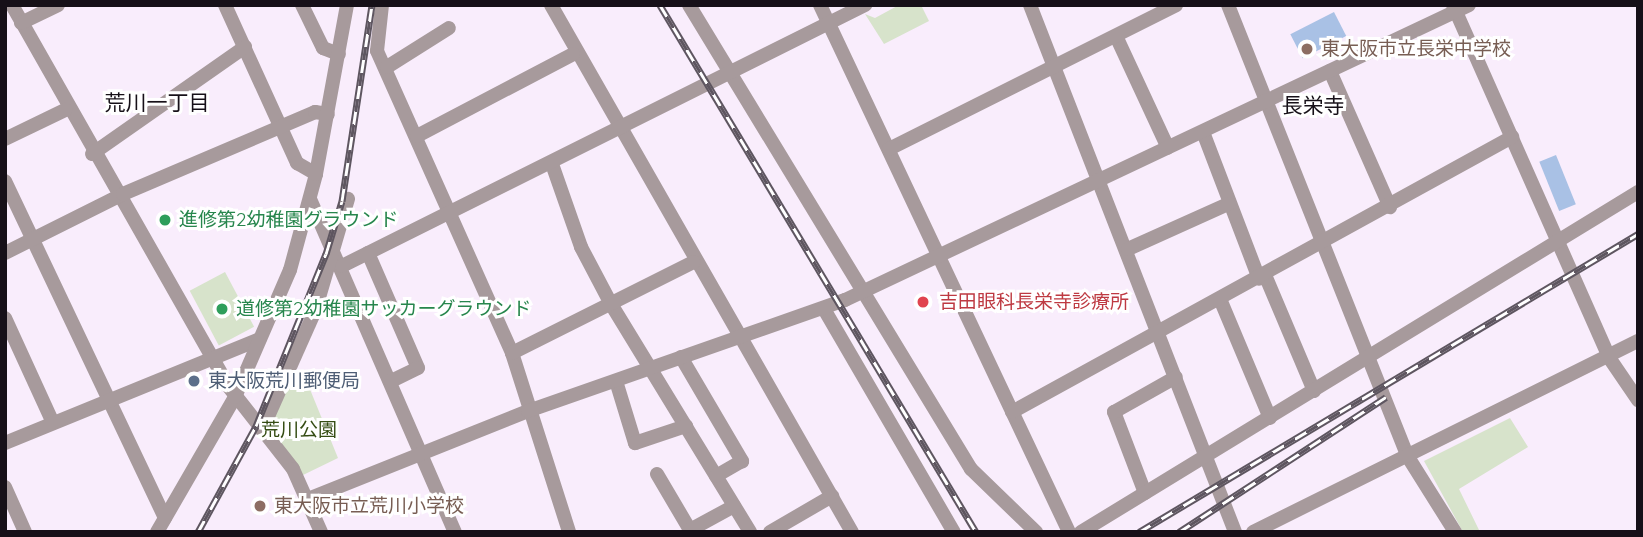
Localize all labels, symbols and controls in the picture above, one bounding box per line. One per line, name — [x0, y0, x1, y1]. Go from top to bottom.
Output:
place label: 東大阪市立長栄中学校 — [1321, 38, 1511, 60]
marker: 東大阪市立長栄中学校 — [1299, 41, 1315, 57]
district label: 荒川一丁目 — [105, 89, 209, 115]
district label: 長栄寺 — [1282, 92, 1344, 118]
place label: 進修第2幼稚園グラウンド — [179, 209, 399, 231]
marker: 進修第2幼稚園グラウンド — [157, 212, 173, 228]
place label: 吉田眼科長栄寺診療所 — [939, 291, 1129, 313]
marker: 吉田眼科長栄寺診療所 — [913, 292, 933, 312]
place label: 道修第2幼稚園サッカーグラウンド — [236, 298, 532, 320]
marker: 道修第2幼稚園サッカーグラウンド — [214, 301, 230, 317]
place label: 東大阪荒川郵便局 — [208, 370, 360, 392]
marker: 東大阪荒川郵便局 — [186, 373, 202, 389]
park label: 荒川公園 — [261, 419, 337, 441]
place label: 東大阪市立荒川小学校 — [274, 495, 464, 517]
marker: 東大阪市立荒川小学校 — [252, 498, 268, 514]

